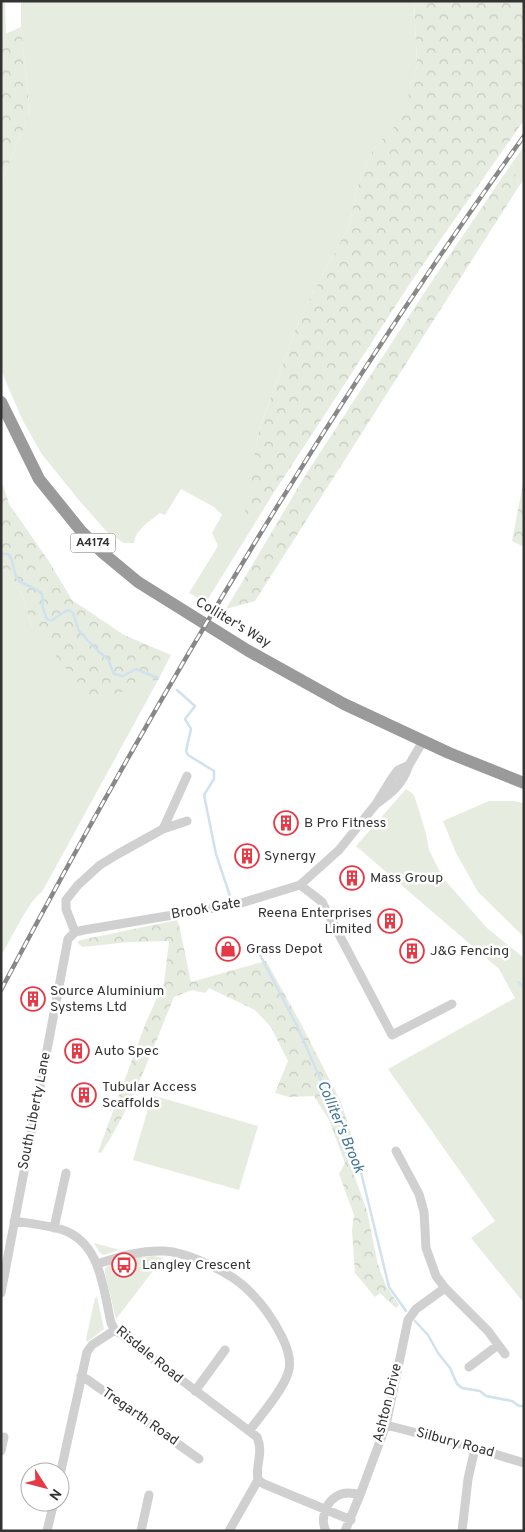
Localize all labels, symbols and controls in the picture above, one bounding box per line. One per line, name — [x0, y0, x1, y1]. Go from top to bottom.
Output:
road number: A4174 — [70, 534, 116, 552]
street label: Colliter's Way — [192, 594, 274, 652]
building icon: B Pro Fitness — [273, 810, 299, 836]
place label: B Pro Fitness — [304, 815, 386, 832]
building icon: Synergy — [234, 843, 260, 869]
place label: Synergy — [264, 848, 316, 865]
building icon: Mass Group — [339, 865, 365, 891]
place label: Mass Group — [370, 870, 443, 887]
street label: Brook Gate — [170, 895, 242, 923]
place label: Reena Enterprises Limited — [258, 905, 372, 938]
building icon: Reena Enterprises Limited — [377, 908, 403, 934]
shop icon: Grass Depot — [215, 936, 241, 962]
building icon: J&G Fencing — [399, 938, 425, 964]
place label: Grass Depot — [246, 941, 323, 958]
place label: J&G Fencing — [430, 943, 509, 960]
place label: Source Aluminium Systems Ltd — [50, 983, 164, 1016]
building icon: Source Aluminium Systems Ltd — [20, 986, 46, 1012]
building icon: Auto Spec — [64, 1038, 90, 1064]
place label: Auto Spec — [94, 1043, 159, 1060]
street label: South Liberty Lane — [15, 1051, 55, 1171]
water label: Colliter's Brook — [312, 1078, 368, 1177]
place label: Tubular Access Scaffolds — [102, 1079, 197, 1112]
building icon: Tubular Access Scaffolds — [71, 1082, 97, 1108]
bus stop icon: Langley Crescent — [111, 1252, 137, 1278]
place label: Langley Crescent — [142, 1257, 251, 1274]
street label: Risdale Road — [112, 1323, 186, 1387]
street label: Ashton Drive — [370, 1362, 406, 1444]
street label: Tregarth Road — [98, 1384, 182, 1450]
street label: Silbury Road — [414, 1424, 496, 1462]
north arrow — [20, 1462, 70, 1512]
text: N — [44, 1485, 64, 1503]

